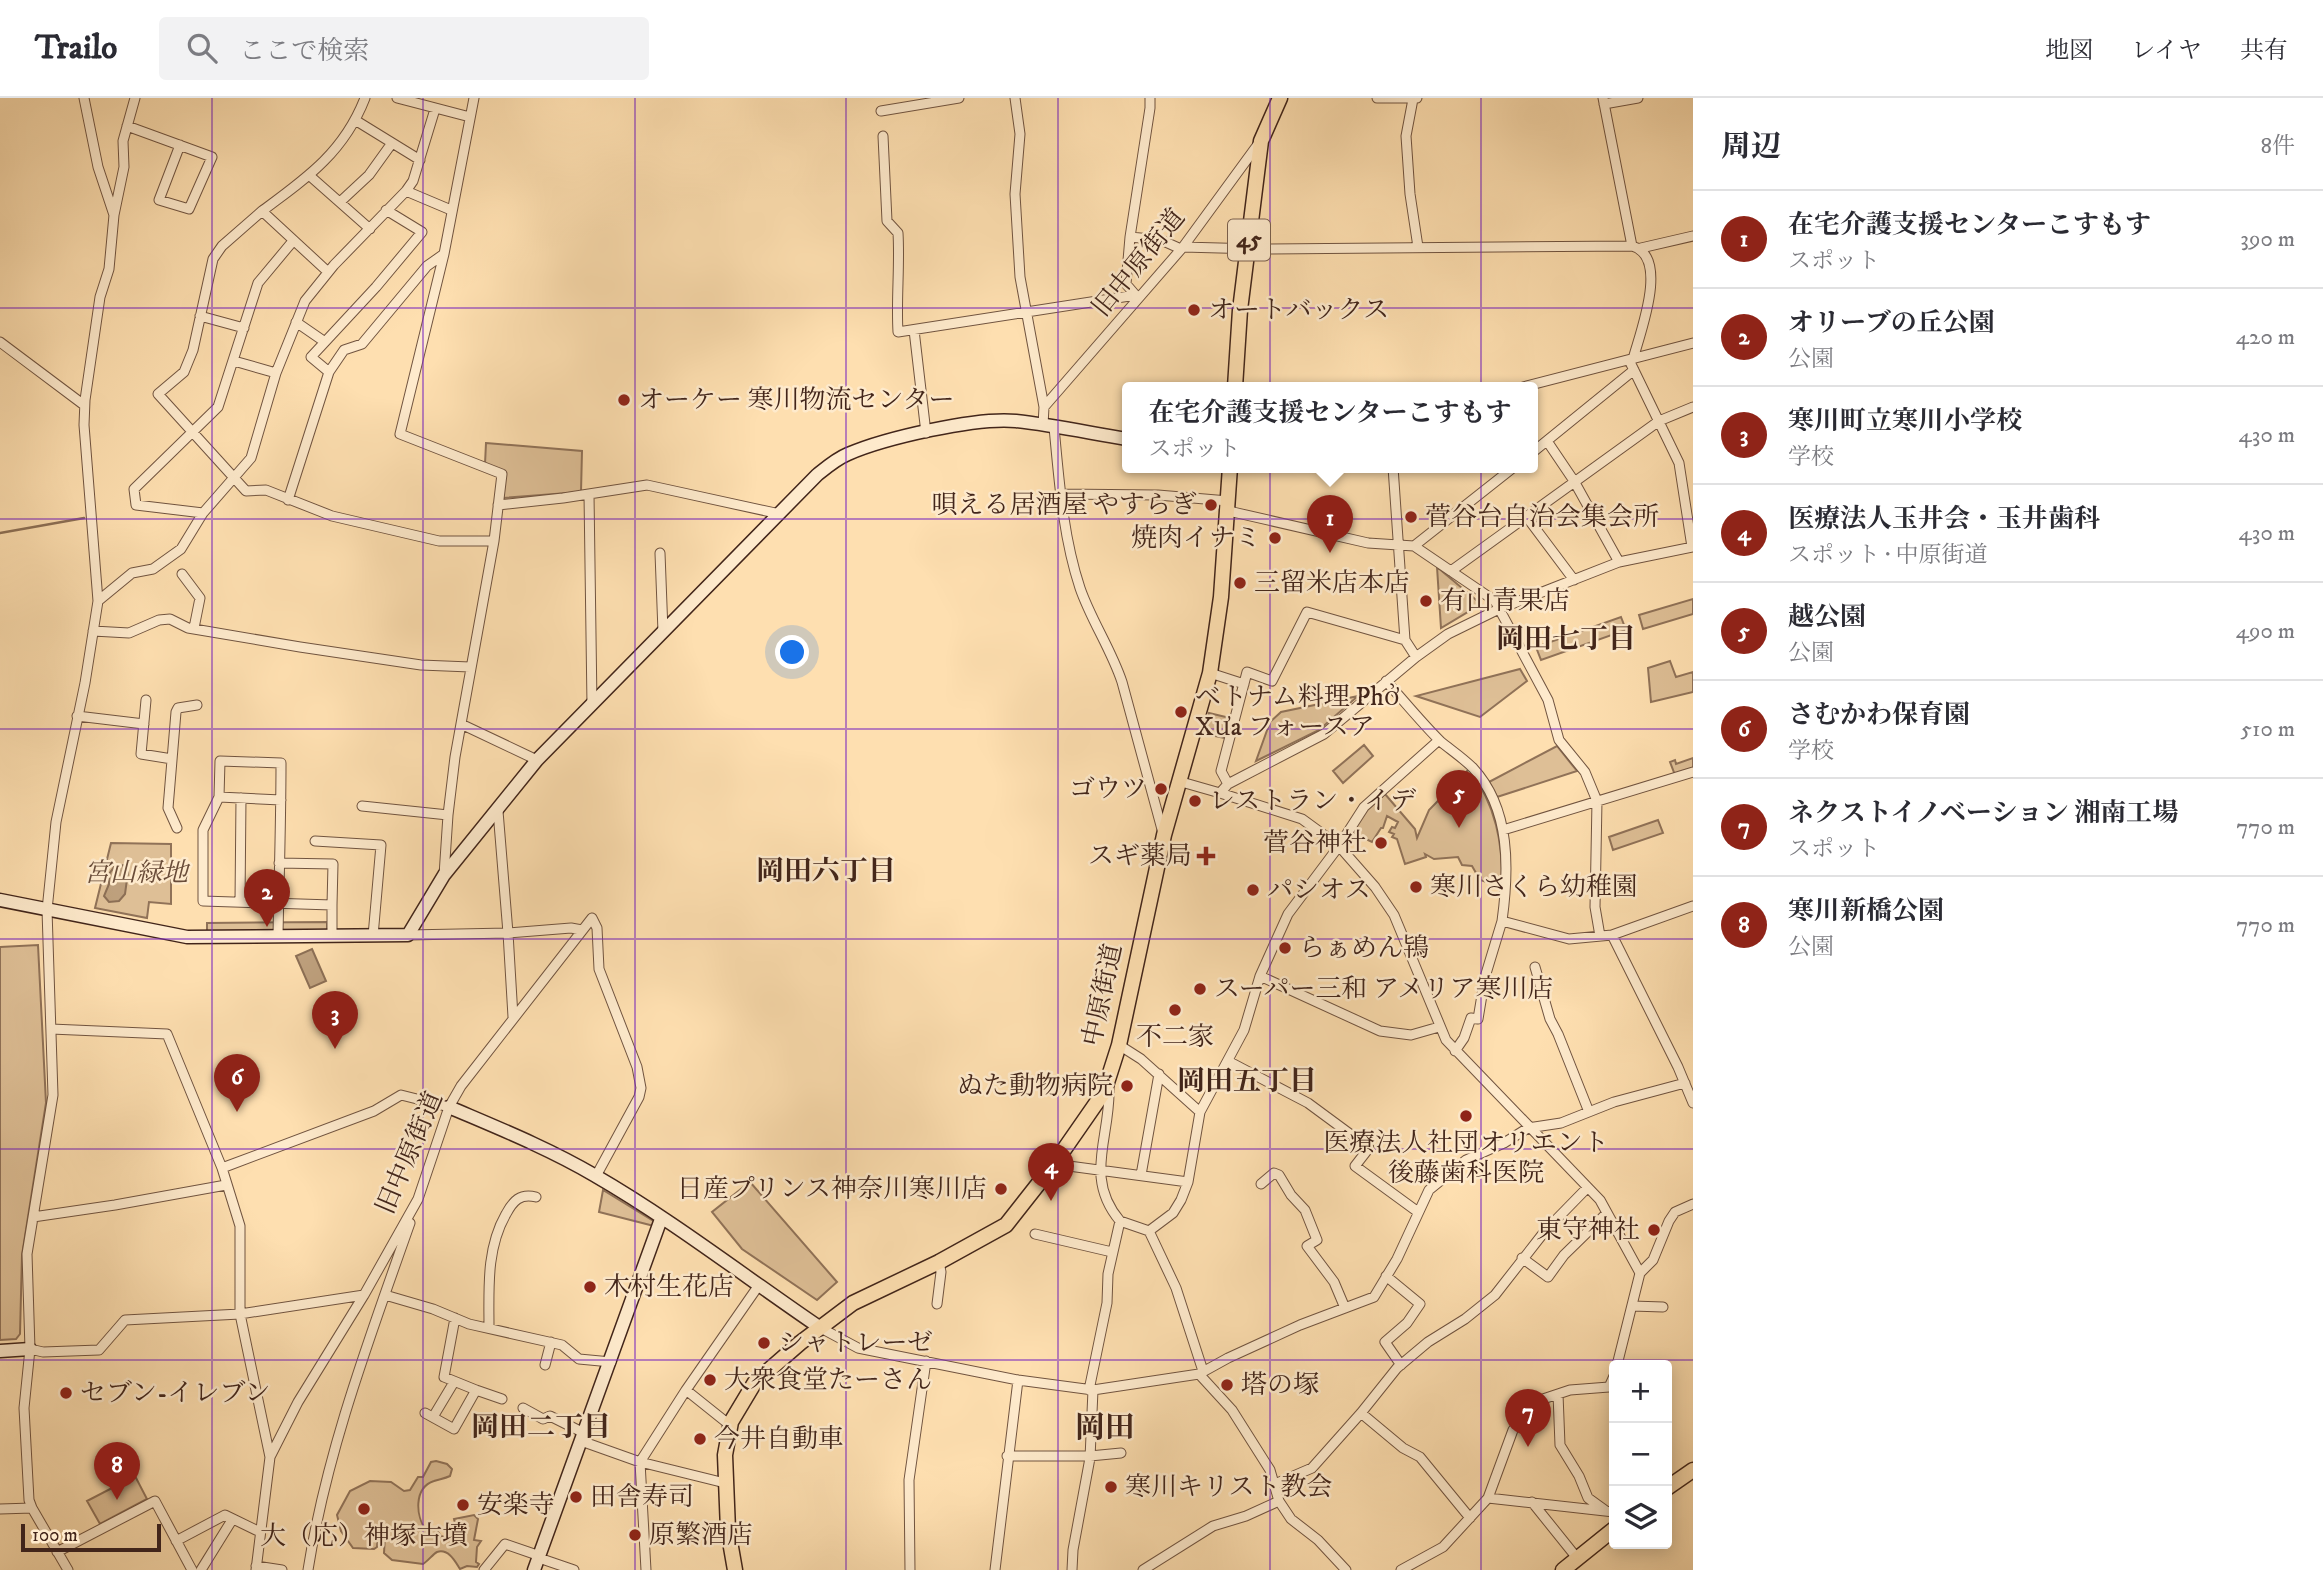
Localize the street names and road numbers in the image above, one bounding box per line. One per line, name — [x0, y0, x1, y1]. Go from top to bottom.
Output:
street label: 旧中原街道 — [1085, 202, 1193, 324]
road number: 45 — [1228, 220, 1270, 260]
street label: 中原街道 — [1076, 941, 1130, 1049]
street label: 旧中原街道 — [369, 1087, 451, 1219]

